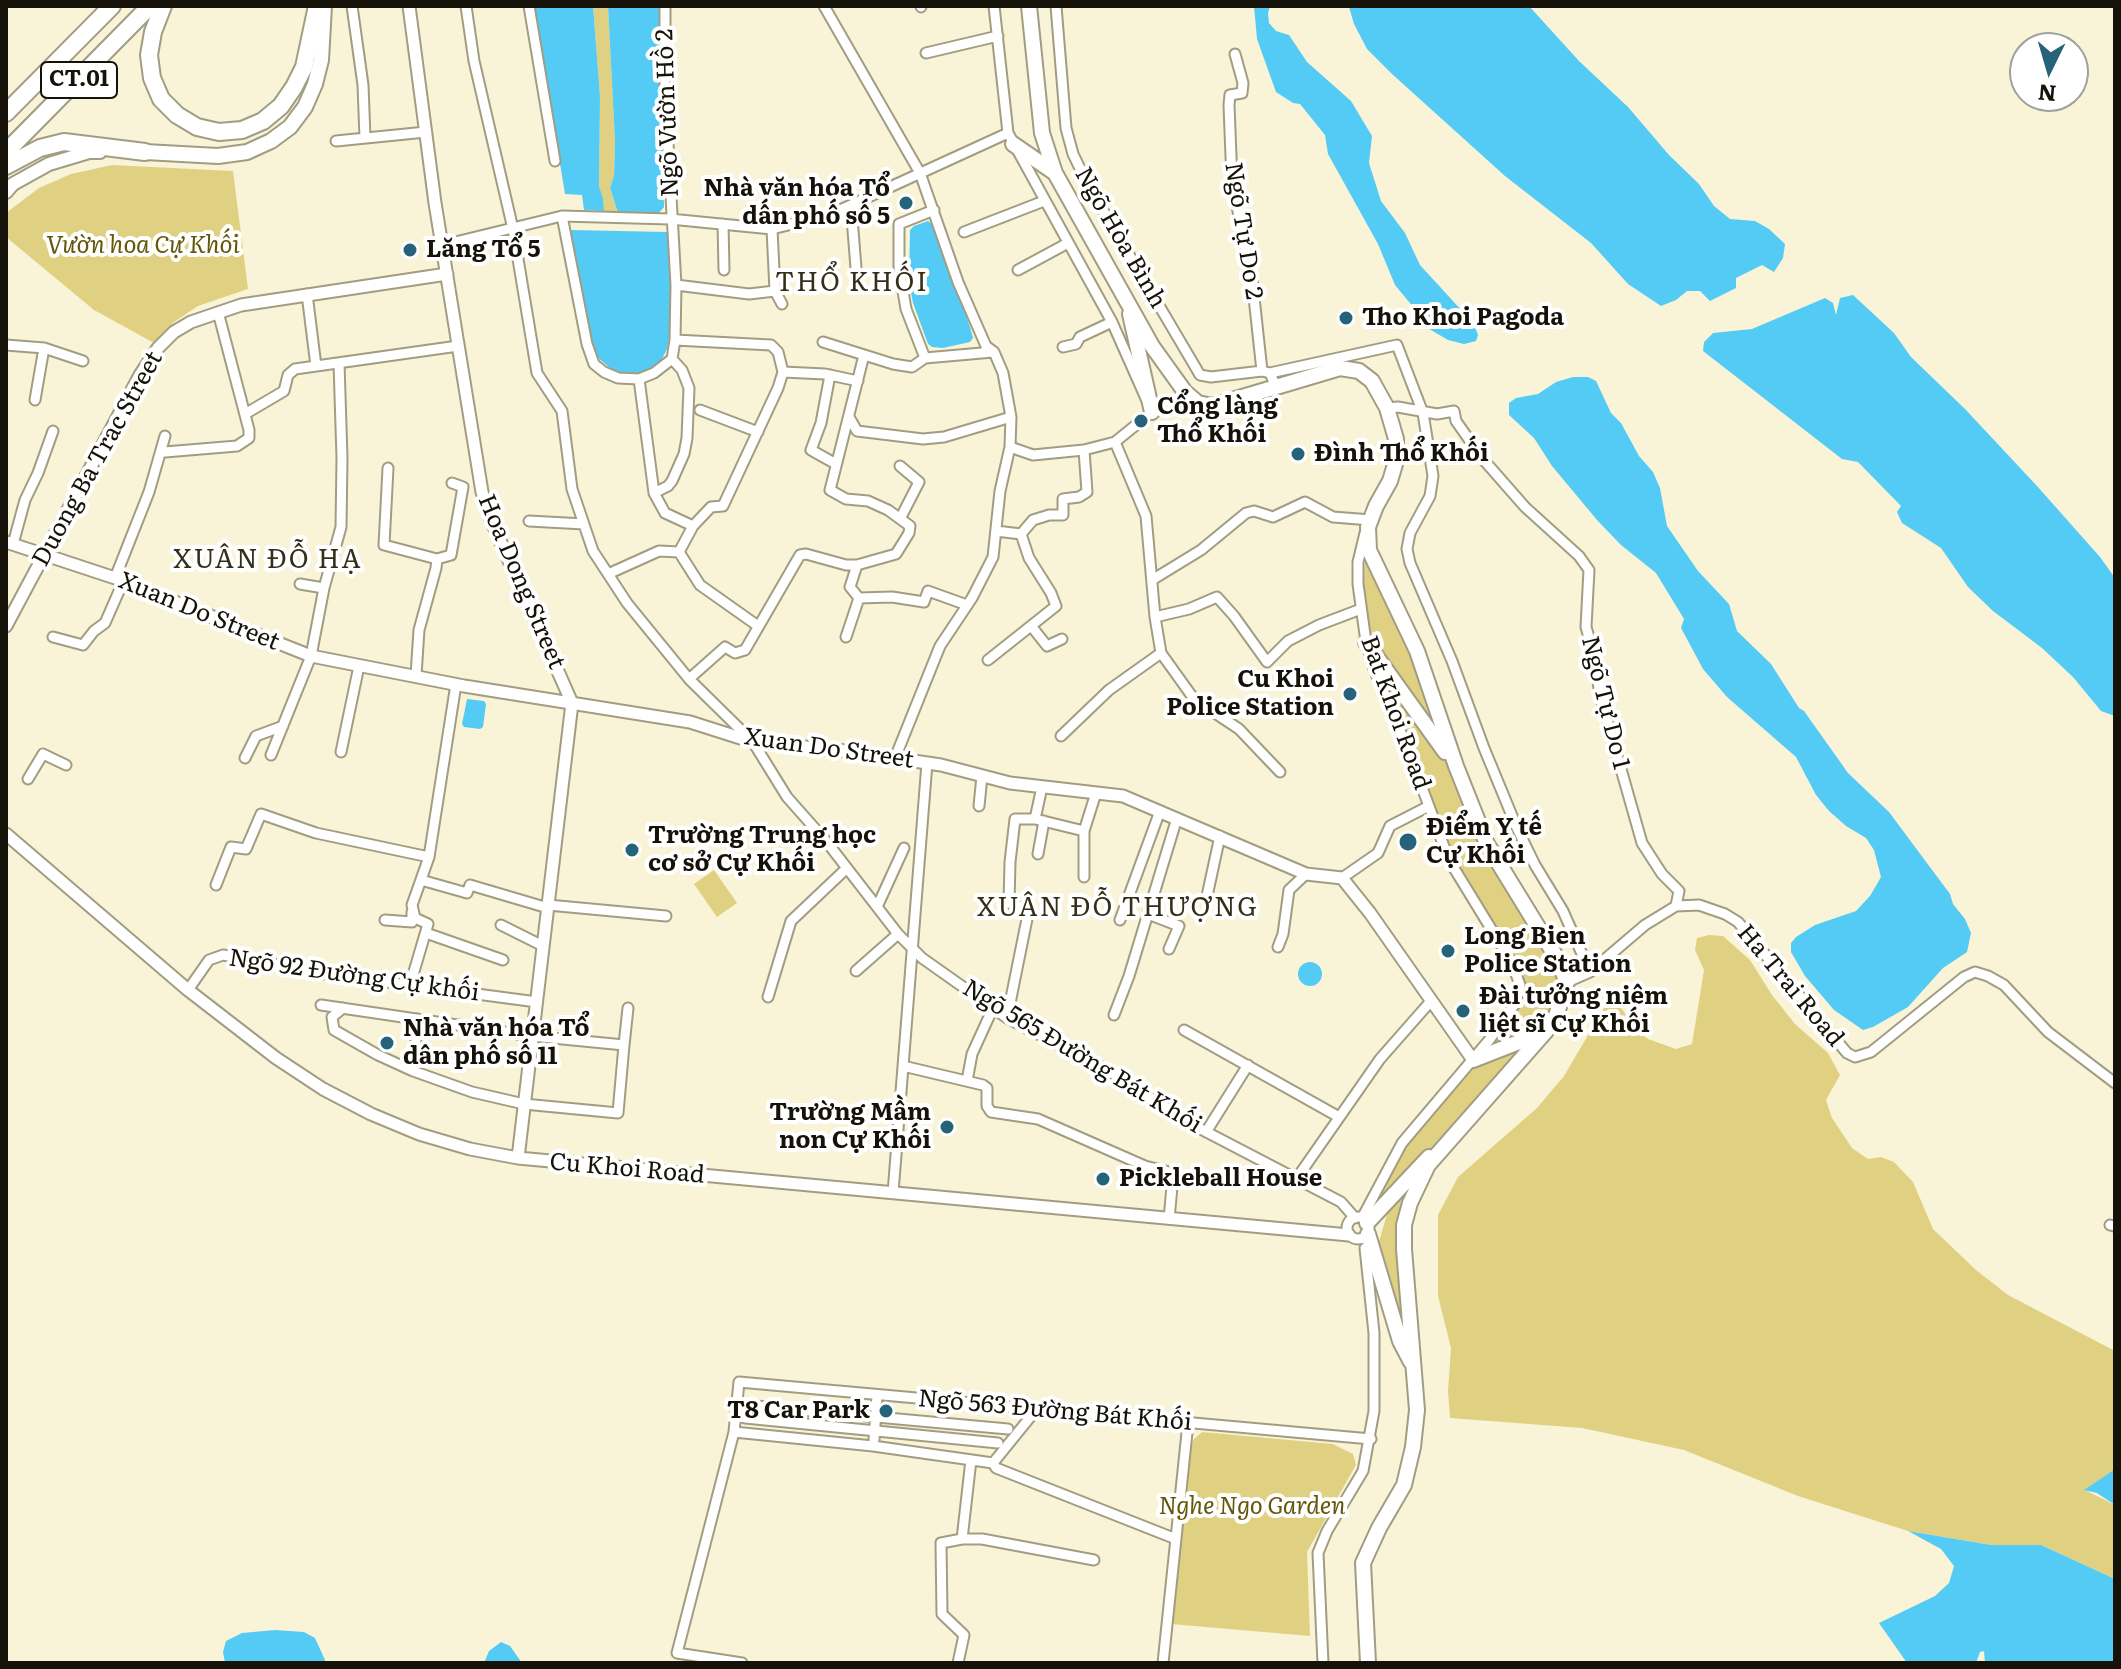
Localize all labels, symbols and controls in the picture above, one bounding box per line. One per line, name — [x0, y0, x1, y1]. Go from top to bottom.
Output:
street label: Ngõ Vườn Hồ 2 — [651, 28, 685, 198]
north arrow — [2009, 32, 2089, 112]
road number: CT.01 — [41, 62, 117, 98]
text: N — [2036, 77, 2058, 112]
street label: Ngõ Tự Do 2 — [1218, 160, 1268, 302]
street label: Ngõ Hòa Bình — [1068, 162, 1172, 314]
place label: Nhà văn hóa Tổ dấn phố số 5 — [703, 175, 890, 231]
marker: Nhà văn hóa Tổ dấn phố số 5 — [897, 194, 915, 212]
park label: Vườn hoa Cự Khối — [46, 232, 240, 260]
place label: Lăng Tổ 5 — [426, 236, 541, 264]
marker: Lăng Tổ 5 — [401, 241, 419, 259]
district label: THỔ KHỐI — [775, 267, 929, 299]
place label: Tho Khoi Pagoda — [1362, 304, 1564, 332]
marker: Tho Khoi Pagoda — [1337, 309, 1355, 327]
street label: Duong Ba Trac Street — [27, 346, 169, 572]
place label: Cổng làng Thổ Khối — [1157, 393, 1278, 449]
marker: Cổng làng Thổ Khối — [1132, 412, 1150, 430]
place label: Đình Thổ Khối — [1314, 440, 1489, 468]
marker: Đình Thổ Khối — [1289, 445, 1307, 463]
street label: Hoa Dong Street — [471, 490, 571, 674]
district label: XUÂN ĐỖ HẠ — [173, 544, 363, 576]
street label: Xuan Do Street — [114, 567, 284, 657]
street label: Bat Khoi Road — [1354, 632, 1436, 794]
street label: Ngõ Tự Do 1 — [1575, 633, 1635, 773]
place label: Cu Khoi Police Station — [1166, 666, 1334, 722]
marker: Cu Khoi Police Station — [1341, 685, 1359, 703]
street label: Xuan Do Street — [742, 723, 916, 775]
place label: Điểm Y tế Cự Khối — [1426, 814, 1542, 870]
place label: Trường Trung học cơ sở Cự Khối — [648, 822, 876, 878]
marker: Điểm Y tế Cự Khối — [1397, 831, 1419, 853]
marker: Trường Trung học cơ sở Cự Khối — [623, 841, 641, 859]
district label: XUÂN ĐỖ THƯỢNG — [977, 892, 1259, 924]
street label: Ha Trai Road — [1731, 919, 1849, 1053]
place label: Long Bien Police Station — [1464, 923, 1632, 979]
marker: Long Bien Police Station — [1439, 942, 1457, 960]
street label: Ngõ 92 Đường Cự khối — [227, 944, 481, 1008]
street label: Ngõ 565 Đường Bát Khối — [957, 974, 1207, 1140]
place label: Đài tưởng niệm liệt sĩ Cự Khối — [1479, 983, 1668, 1039]
marker: Đài tưởng niệm liệt sĩ Cự Khối — [1454, 1002, 1472, 1020]
place label: Nhà văn hóa Tổ dân phố số 11 — [403, 1015, 590, 1071]
marker: Nhà văn hóa Tổ dân phố số 11 — [378, 1034, 396, 1052]
place label: Trường Mầm non Cự Khối — [769, 1099, 931, 1155]
marker: Trường Mầm non Cự Khối — [938, 1118, 956, 1136]
street label: Cu Khoi Road — [548, 1148, 706, 1190]
place label: Pickleball House — [1119, 1165, 1322, 1193]
marker: Pickleball House — [1094, 1170, 1112, 1188]
street label: Ngõ 563 Đường Bát Khối — [917, 1385, 1193, 1437]
place label: T8 Car Park — [727, 1397, 870, 1425]
marker: T8 Car Park — [877, 1402, 895, 1420]
park label: Nghe Ngo Garden — [1158, 1493, 1346, 1521]

